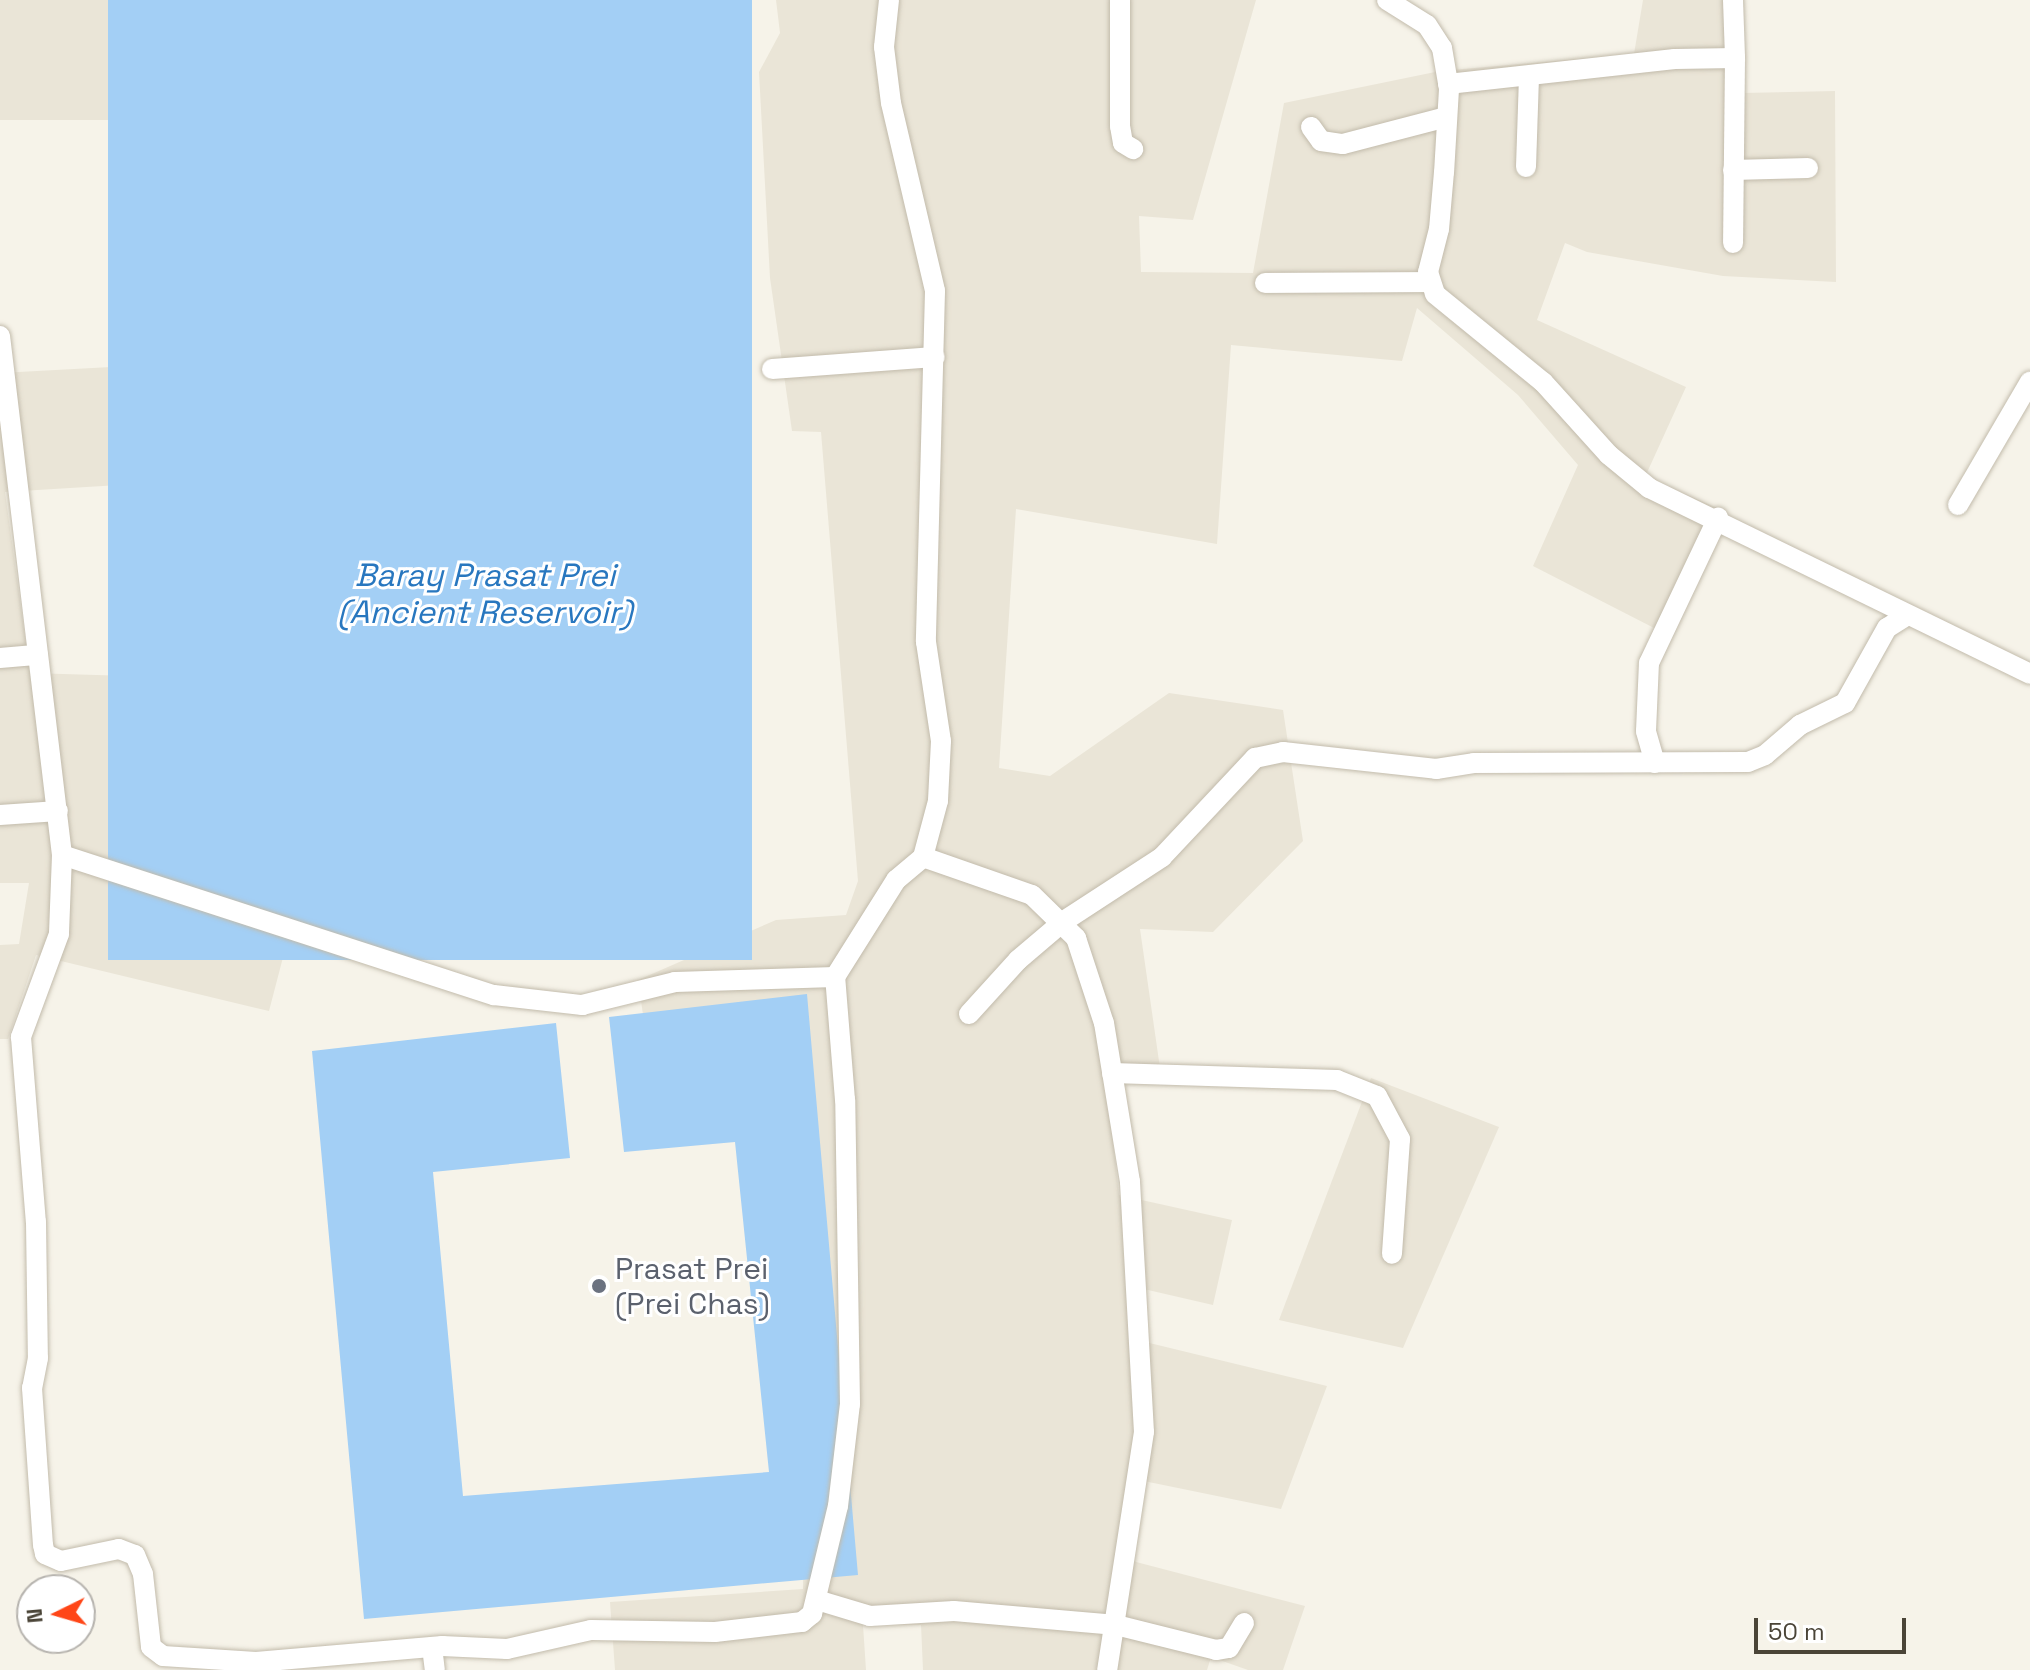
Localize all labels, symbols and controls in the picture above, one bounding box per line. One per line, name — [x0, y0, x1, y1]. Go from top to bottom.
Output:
water label: Baray Prasat Prei (Ancient Reservoir) — [338, 557, 632, 632]
place label: Prasat Prei (Prei Chas) — [615, 1251, 770, 1322]
marker: Prasat Prei (Prei Chas) — [590, 1277, 608, 1295]
north arrow — [16, 1574, 96, 1654]
scale bar — [1758, 1602, 1910, 1652]
text: N — [19, 1607, 49, 1624]
text: 50 m — [1768, 1616, 1825, 1647]

